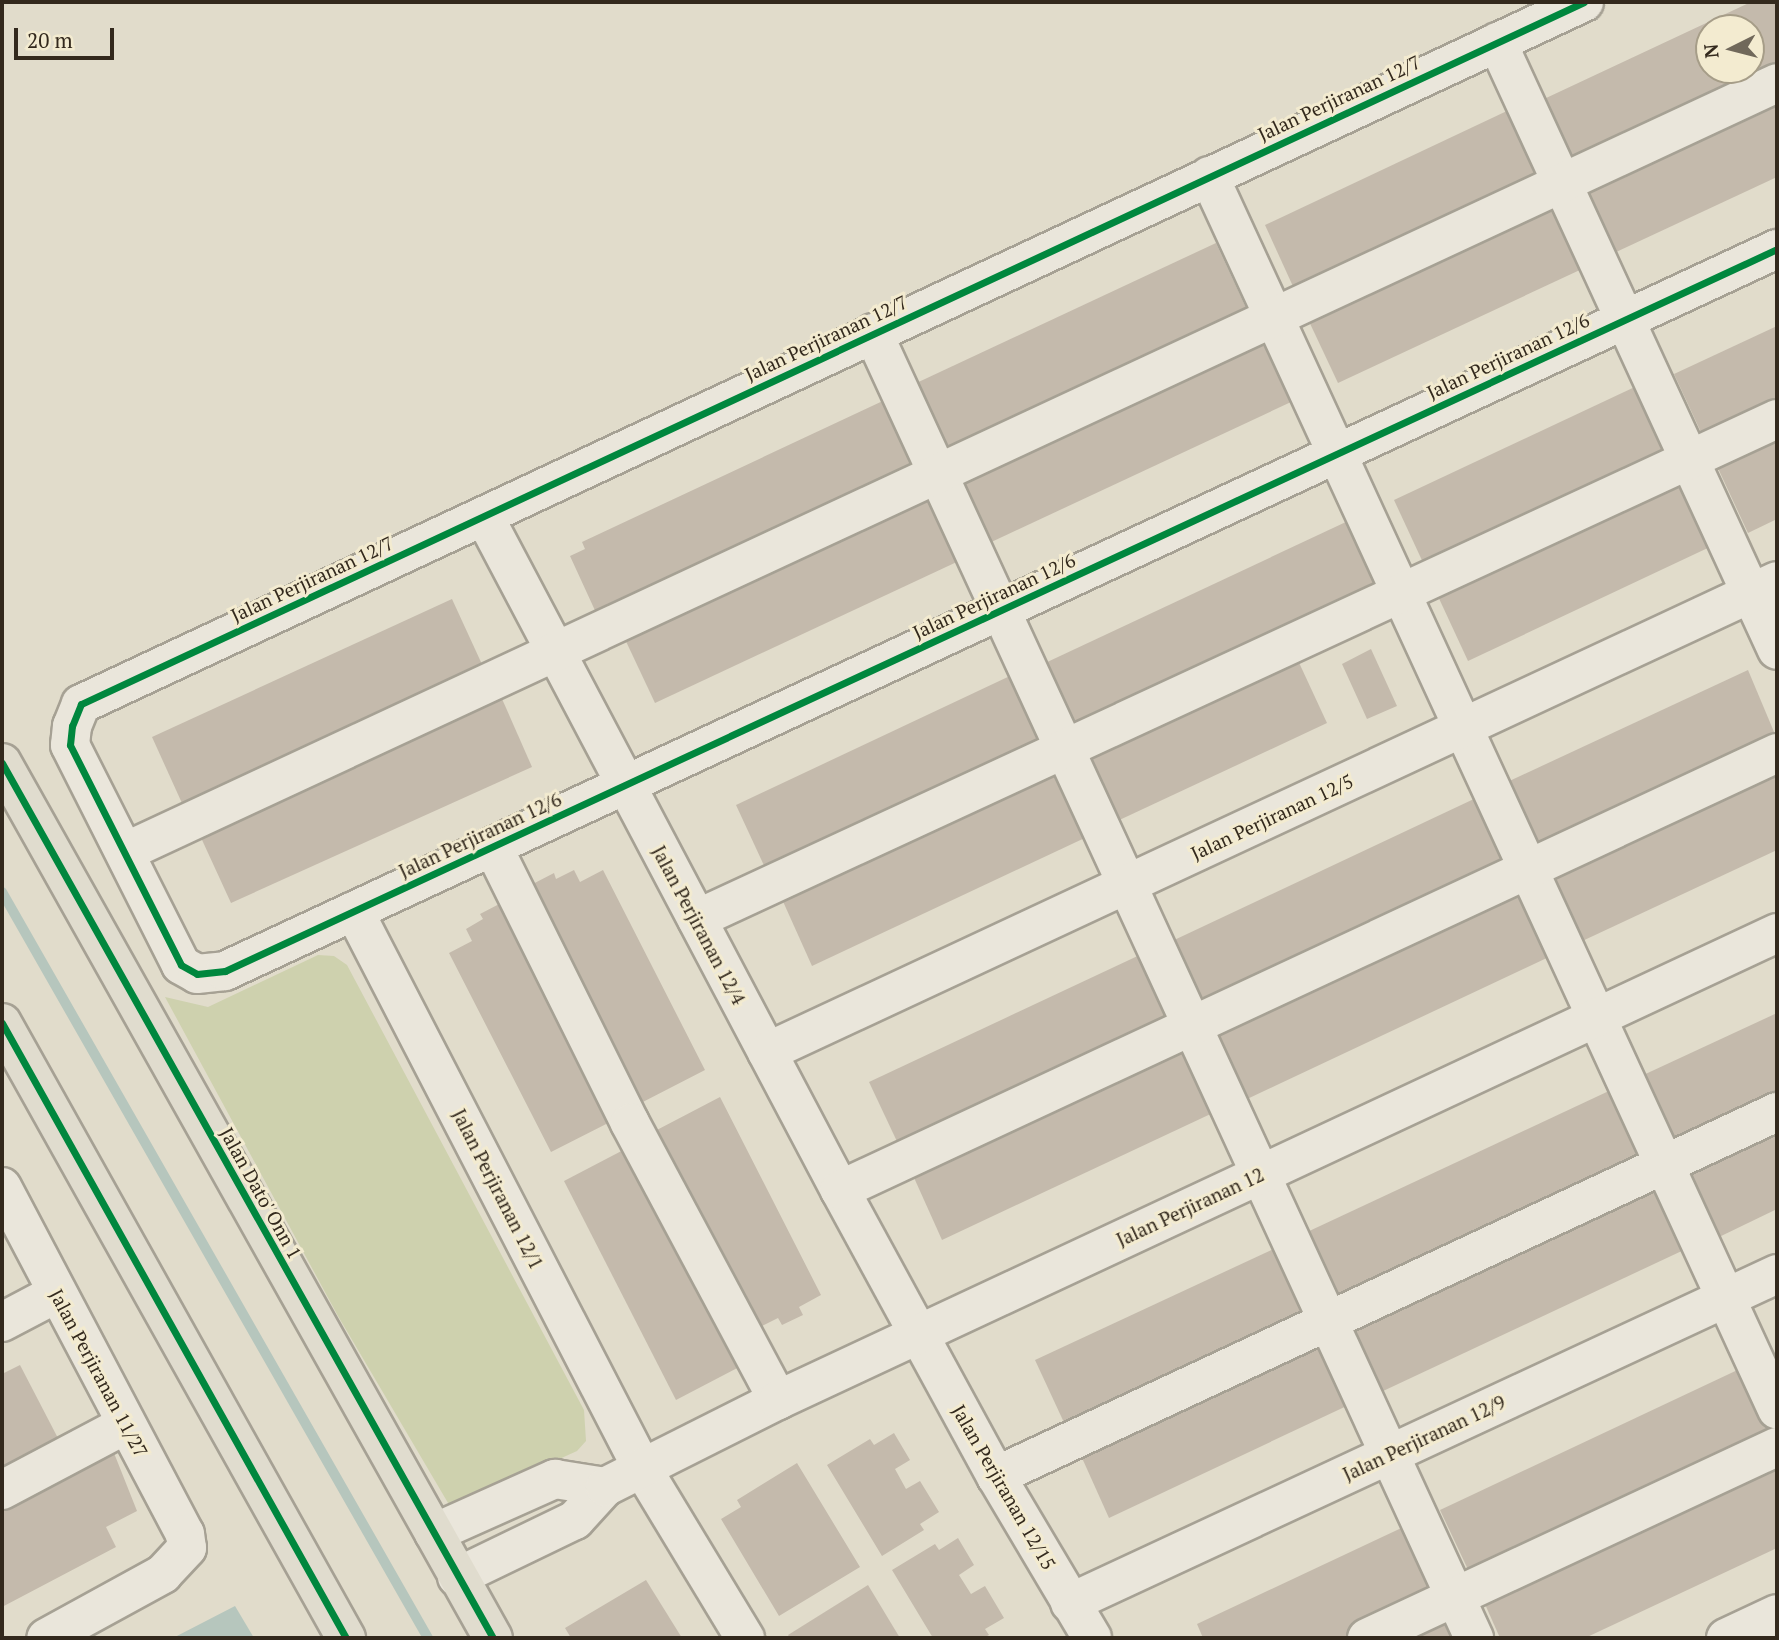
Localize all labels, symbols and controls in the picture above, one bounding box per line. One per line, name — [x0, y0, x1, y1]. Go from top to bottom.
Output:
scale bar — [18, 14, 117, 58]
north arrow — [1695, 14, 1765, 84]
text: 20 m — [27, 26, 73, 54]
text: N — [1697, 43, 1724, 60]
street label: Jalan Perjiranan 12/7 — [1254, 50, 1424, 146]
street label: Jalan Perjiranan 12/7 — [741, 290, 911, 386]
street label: Jalan Perjiranan 12/6 — [1423, 308, 1593, 404]
street label: Jalan Perjiranan 12/7 — [227, 531, 397, 627]
street label: Jalan Perjiranan 12/6 — [909, 548, 1079, 644]
street label: Jalan Perjiranan 12/5 — [1187, 769, 1357, 865]
street label: Jalan Perjiranan 12/6 — [395, 787, 565, 883]
street label: Jalan Perjiranan 12/4 — [647, 842, 751, 1008]
street label: Jalan Perjiranan 12/1 — [448, 1105, 548, 1273]
street label: Jalan Dato' Onn 1 — [215, 1123, 307, 1263]
street label: Jalan Perjiranan 12 — [1113, 1163, 1267, 1251]
street label: Jalan Perjiranan 11/27 — [45, 1285, 153, 1461]
street label: Jalan Perjiranan 12/9 — [1339, 1390, 1509, 1486]
street label: Jalan Perjiranan 12/15 — [947, 1400, 1061, 1574]

